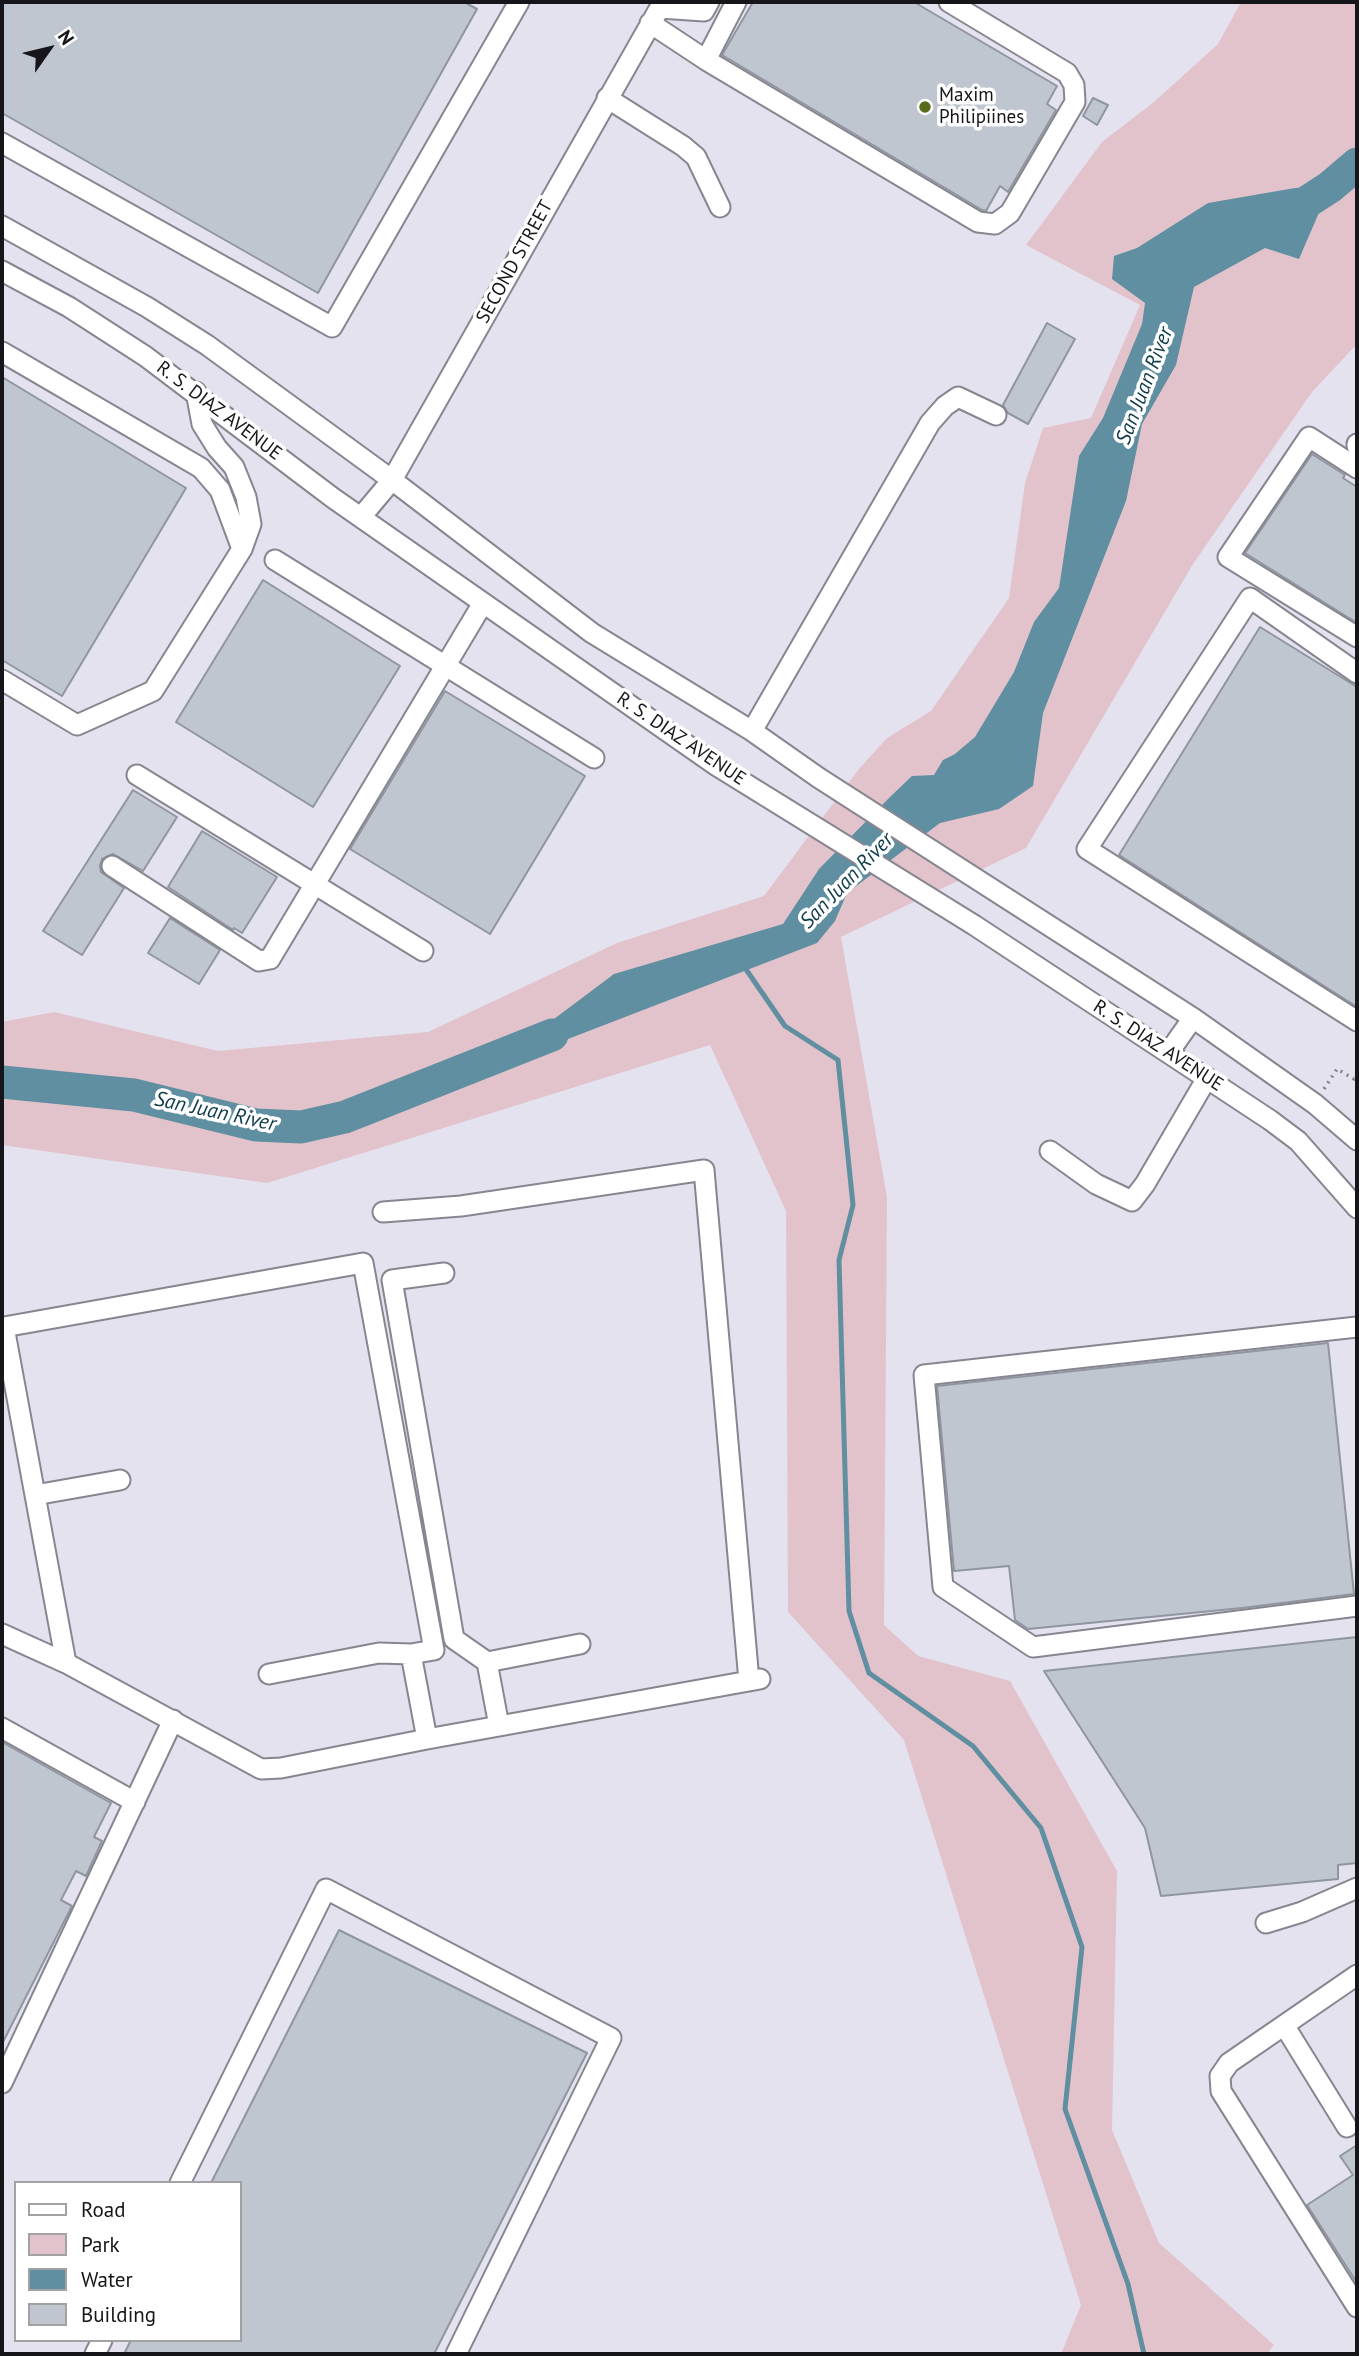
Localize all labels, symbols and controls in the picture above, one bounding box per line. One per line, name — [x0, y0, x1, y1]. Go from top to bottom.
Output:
north arrow — [14, 14, 84, 84]
text: N — [53, 25, 80, 49]
place label: Maxim Philipiines — [939, 85, 1024, 129]
marker: Maxim Philipiines — [917, 99, 933, 115]
street label: SECOND STREET — [472, 197, 558, 327]
water label: San Juan River — [1111, 324, 1179, 448]
street label: R. S. DIAZ AVENUE — [152, 357, 286, 465]
street label: R. S. DIAZ AVENUE — [612, 687, 750, 791]
water label: San Juan River — [795, 828, 899, 934]
street label: R. S. DIAZ AVENUE — [1089, 995, 1227, 1097]
water label: San Juan River — [152, 1087, 278, 1137]
legend — [14, 2181, 242, 2342]
text: Road — [81, 2196, 125, 2223]
text: Park — [81, 2231, 120, 2258]
text: Water — [81, 2266, 133, 2293]
text: Building — [81, 2301, 156, 2328]

